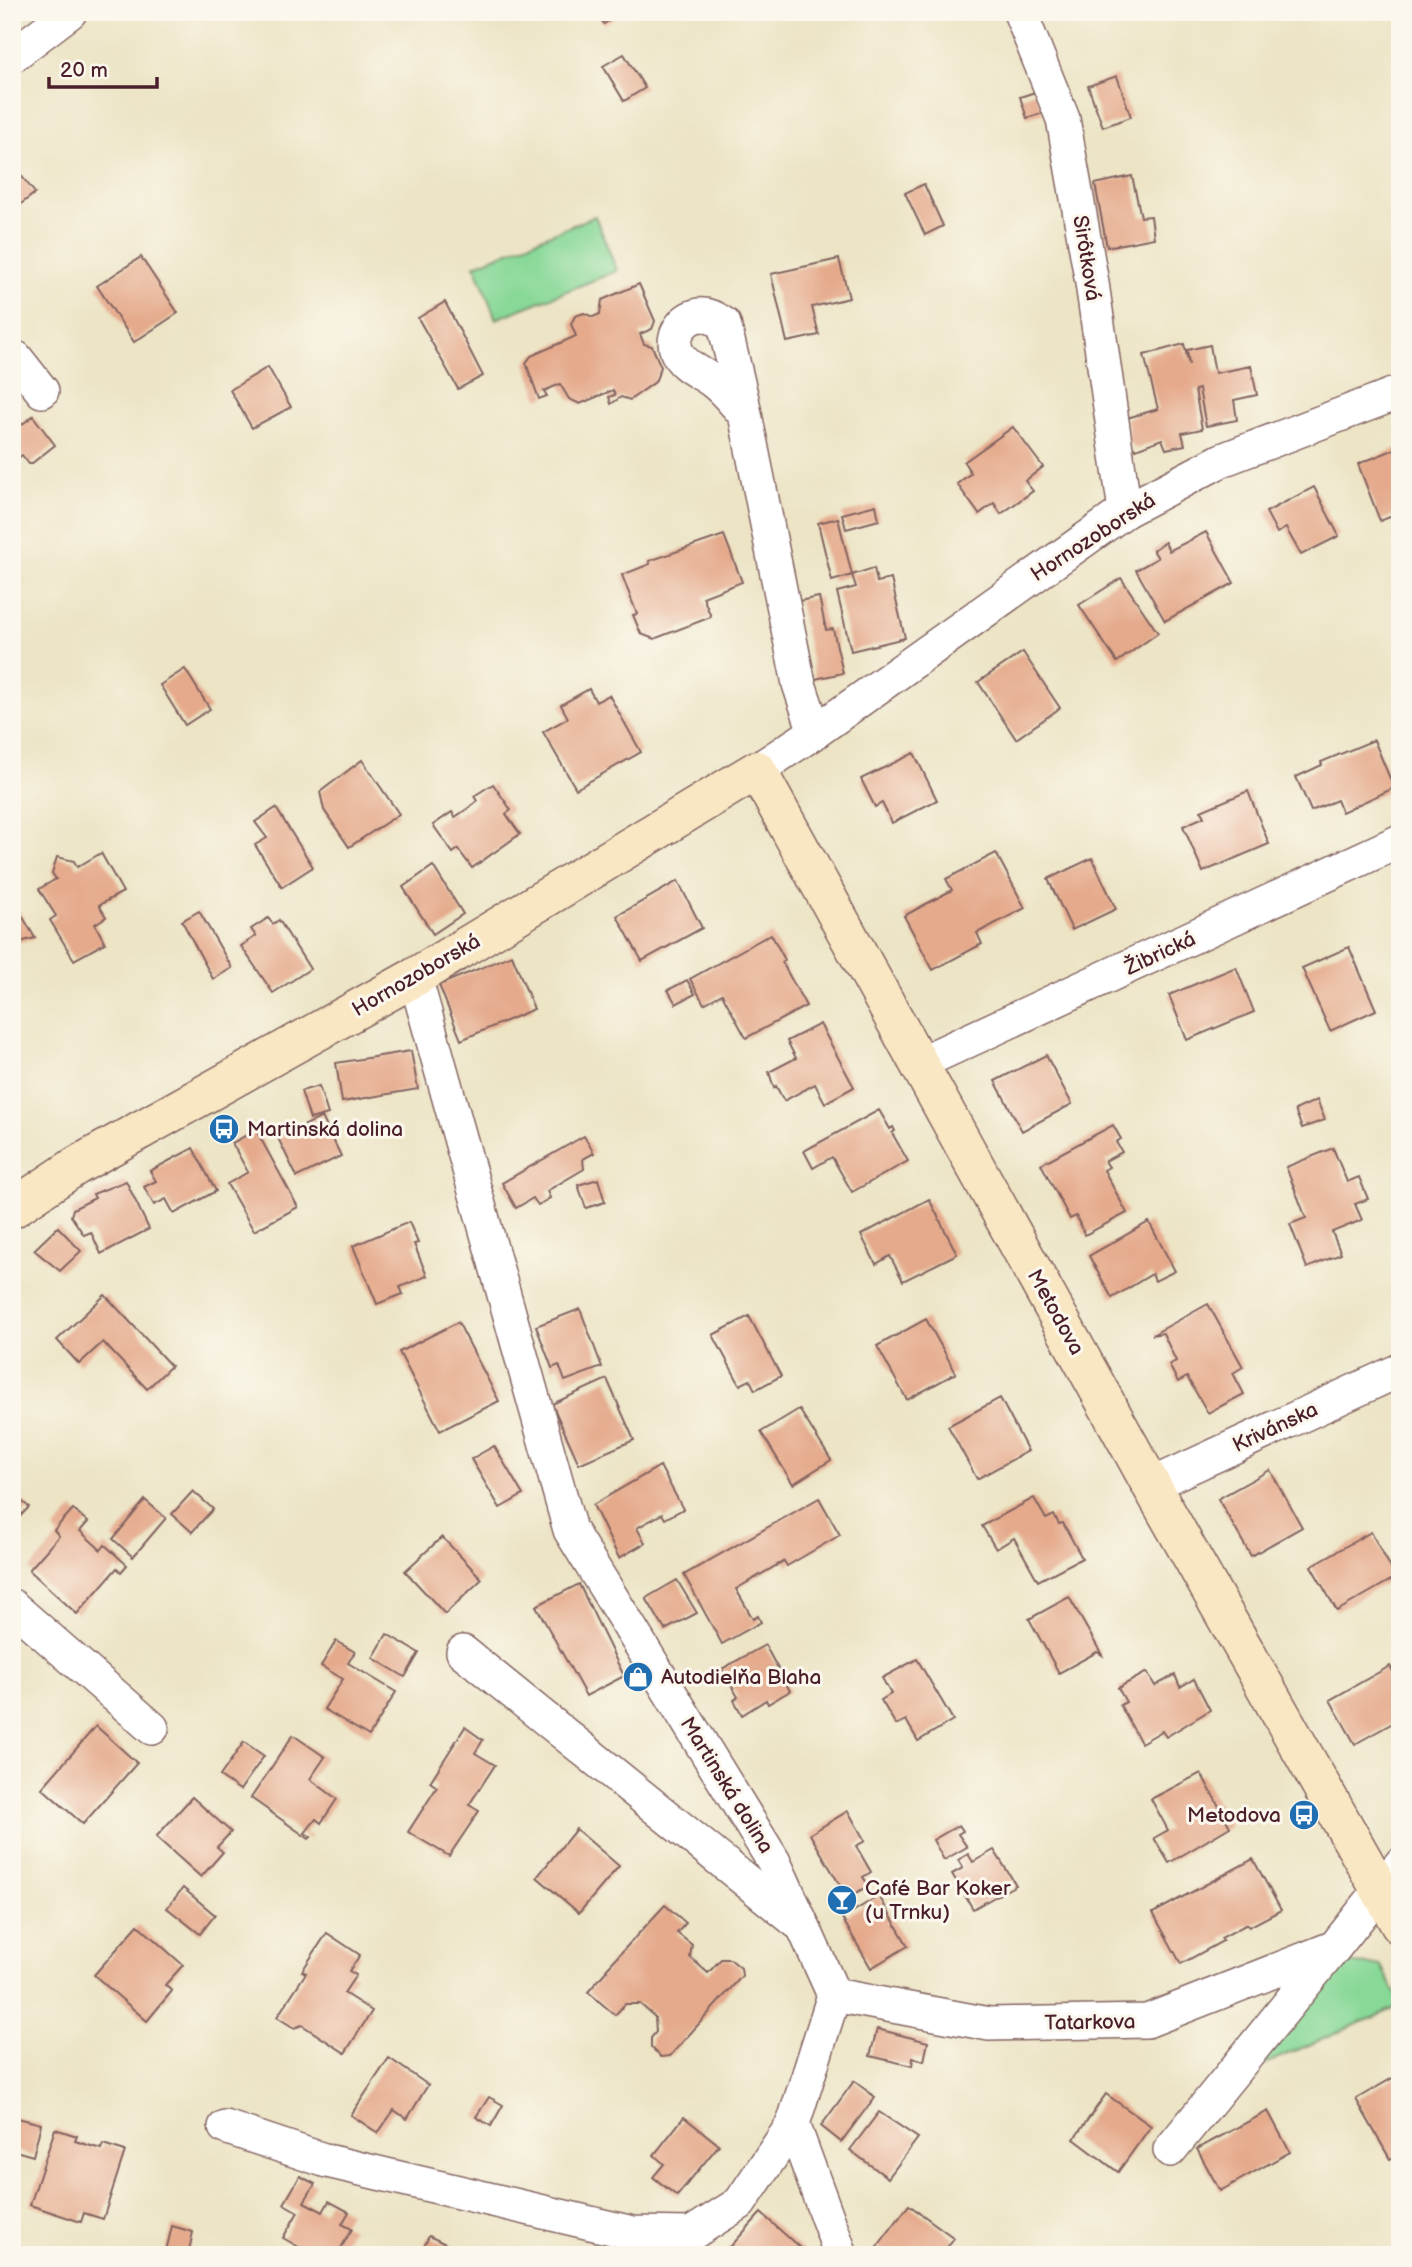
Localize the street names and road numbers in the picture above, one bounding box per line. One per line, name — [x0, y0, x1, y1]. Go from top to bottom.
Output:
street label: Sirôtková — [1067, 214, 1106, 303]
street label: Hornozoborská — [1026, 488, 1160, 587]
street label: Žibrická — [1120, 926, 1200, 981]
street label: Hornozoborská — [348, 929, 485, 1022]
street label: Metodova — [1022, 1265, 1089, 1359]
street label: Krivánska — [1229, 1397, 1322, 1458]
street label: Martinská dolina — [675, 1712, 779, 1858]
street label: Tatarkova — [1044, 2009, 1136, 2036]

